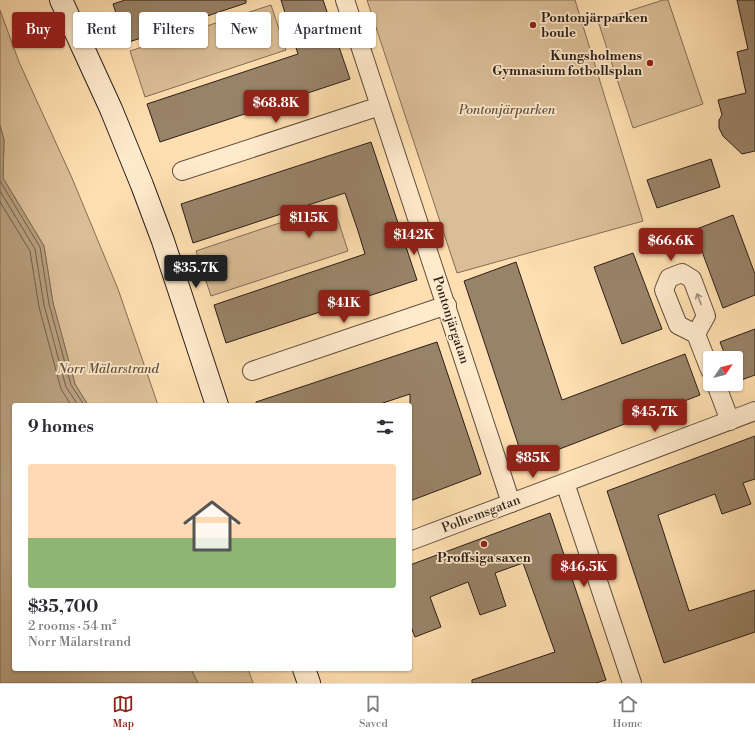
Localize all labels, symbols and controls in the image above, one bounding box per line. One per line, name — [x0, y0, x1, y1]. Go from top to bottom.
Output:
place label: Pontonjärparken boule — [541, 10, 648, 41]
chip: Buy — [12, 12, 65, 48]
chip: Rent — [73, 12, 131, 48]
chip: Filters — [139, 12, 208, 48]
chip: New — [216, 12, 271, 48]
chip: Apartment — [279, 12, 376, 48]
marker: Pontonjärparken boule — [528, 20, 538, 30]
place label: Kungsholmens Gymnasium fotbollsplan — [492, 48, 642, 79]
marker: Kungsholmens Gymnasium fotbollsplan — [645, 58, 655, 68]
pin: $68.8K — [243, 90, 309, 124]
text: $68.8K — [253, 95, 299, 111]
park label: Pontonjärparken — [458, 102, 556, 118]
pin: $115K — [281, 205, 337, 239]
text: $115K — [289, 210, 329, 226]
pin: $142K — [386, 222, 442, 256]
text: $142K — [394, 227, 434, 243]
pin: $66.6K — [638, 228, 704, 262]
text: $66.6K — [648, 233, 694, 249]
pin: $35.7K — [163, 255, 229, 289]
text: $35.7K — [173, 260, 219, 276]
street label: Pontonjärgatan — [429, 274, 473, 366]
pin: $41K — [320, 290, 368, 324]
one-way arrow — [694, 293, 702, 305]
text: $41K — [327, 295, 361, 311]
north arrow — [703, 351, 743, 391]
map controls — [703, 351, 743, 391]
park label: Norr Mälarstrand — [56, 361, 160, 377]
pin: $45.7K — [622, 399, 688, 433]
text: $45.7K — [632, 404, 678, 420]
text: 9 homes — [28, 416, 94, 438]
icon: filters — [374, 416, 396, 438]
pin: $85K — [509, 445, 557, 479]
text: $85K — [516, 450, 550, 466]
icon: home — [176, 490, 248, 562]
street label: Polhemsgatan — [439, 492, 523, 536]
marker: Proffsiga saxen — [479, 539, 489, 549]
place label: Proffsiga saxen — [437, 550, 531, 566]
pin: $46.5K — [551, 554, 617, 588]
text: $46.5K — [561, 559, 607, 575]
text: $35,700 — [28, 596, 98, 618]
text: 2 rooms · 54 m² — [28, 618, 117, 634]
text: Norr Mälarstrand — [28, 634, 131, 650]
tab: Map — [112, 693, 134, 731]
tab: Saved — [359, 693, 388, 731]
tab: Home — [612, 693, 643, 731]

